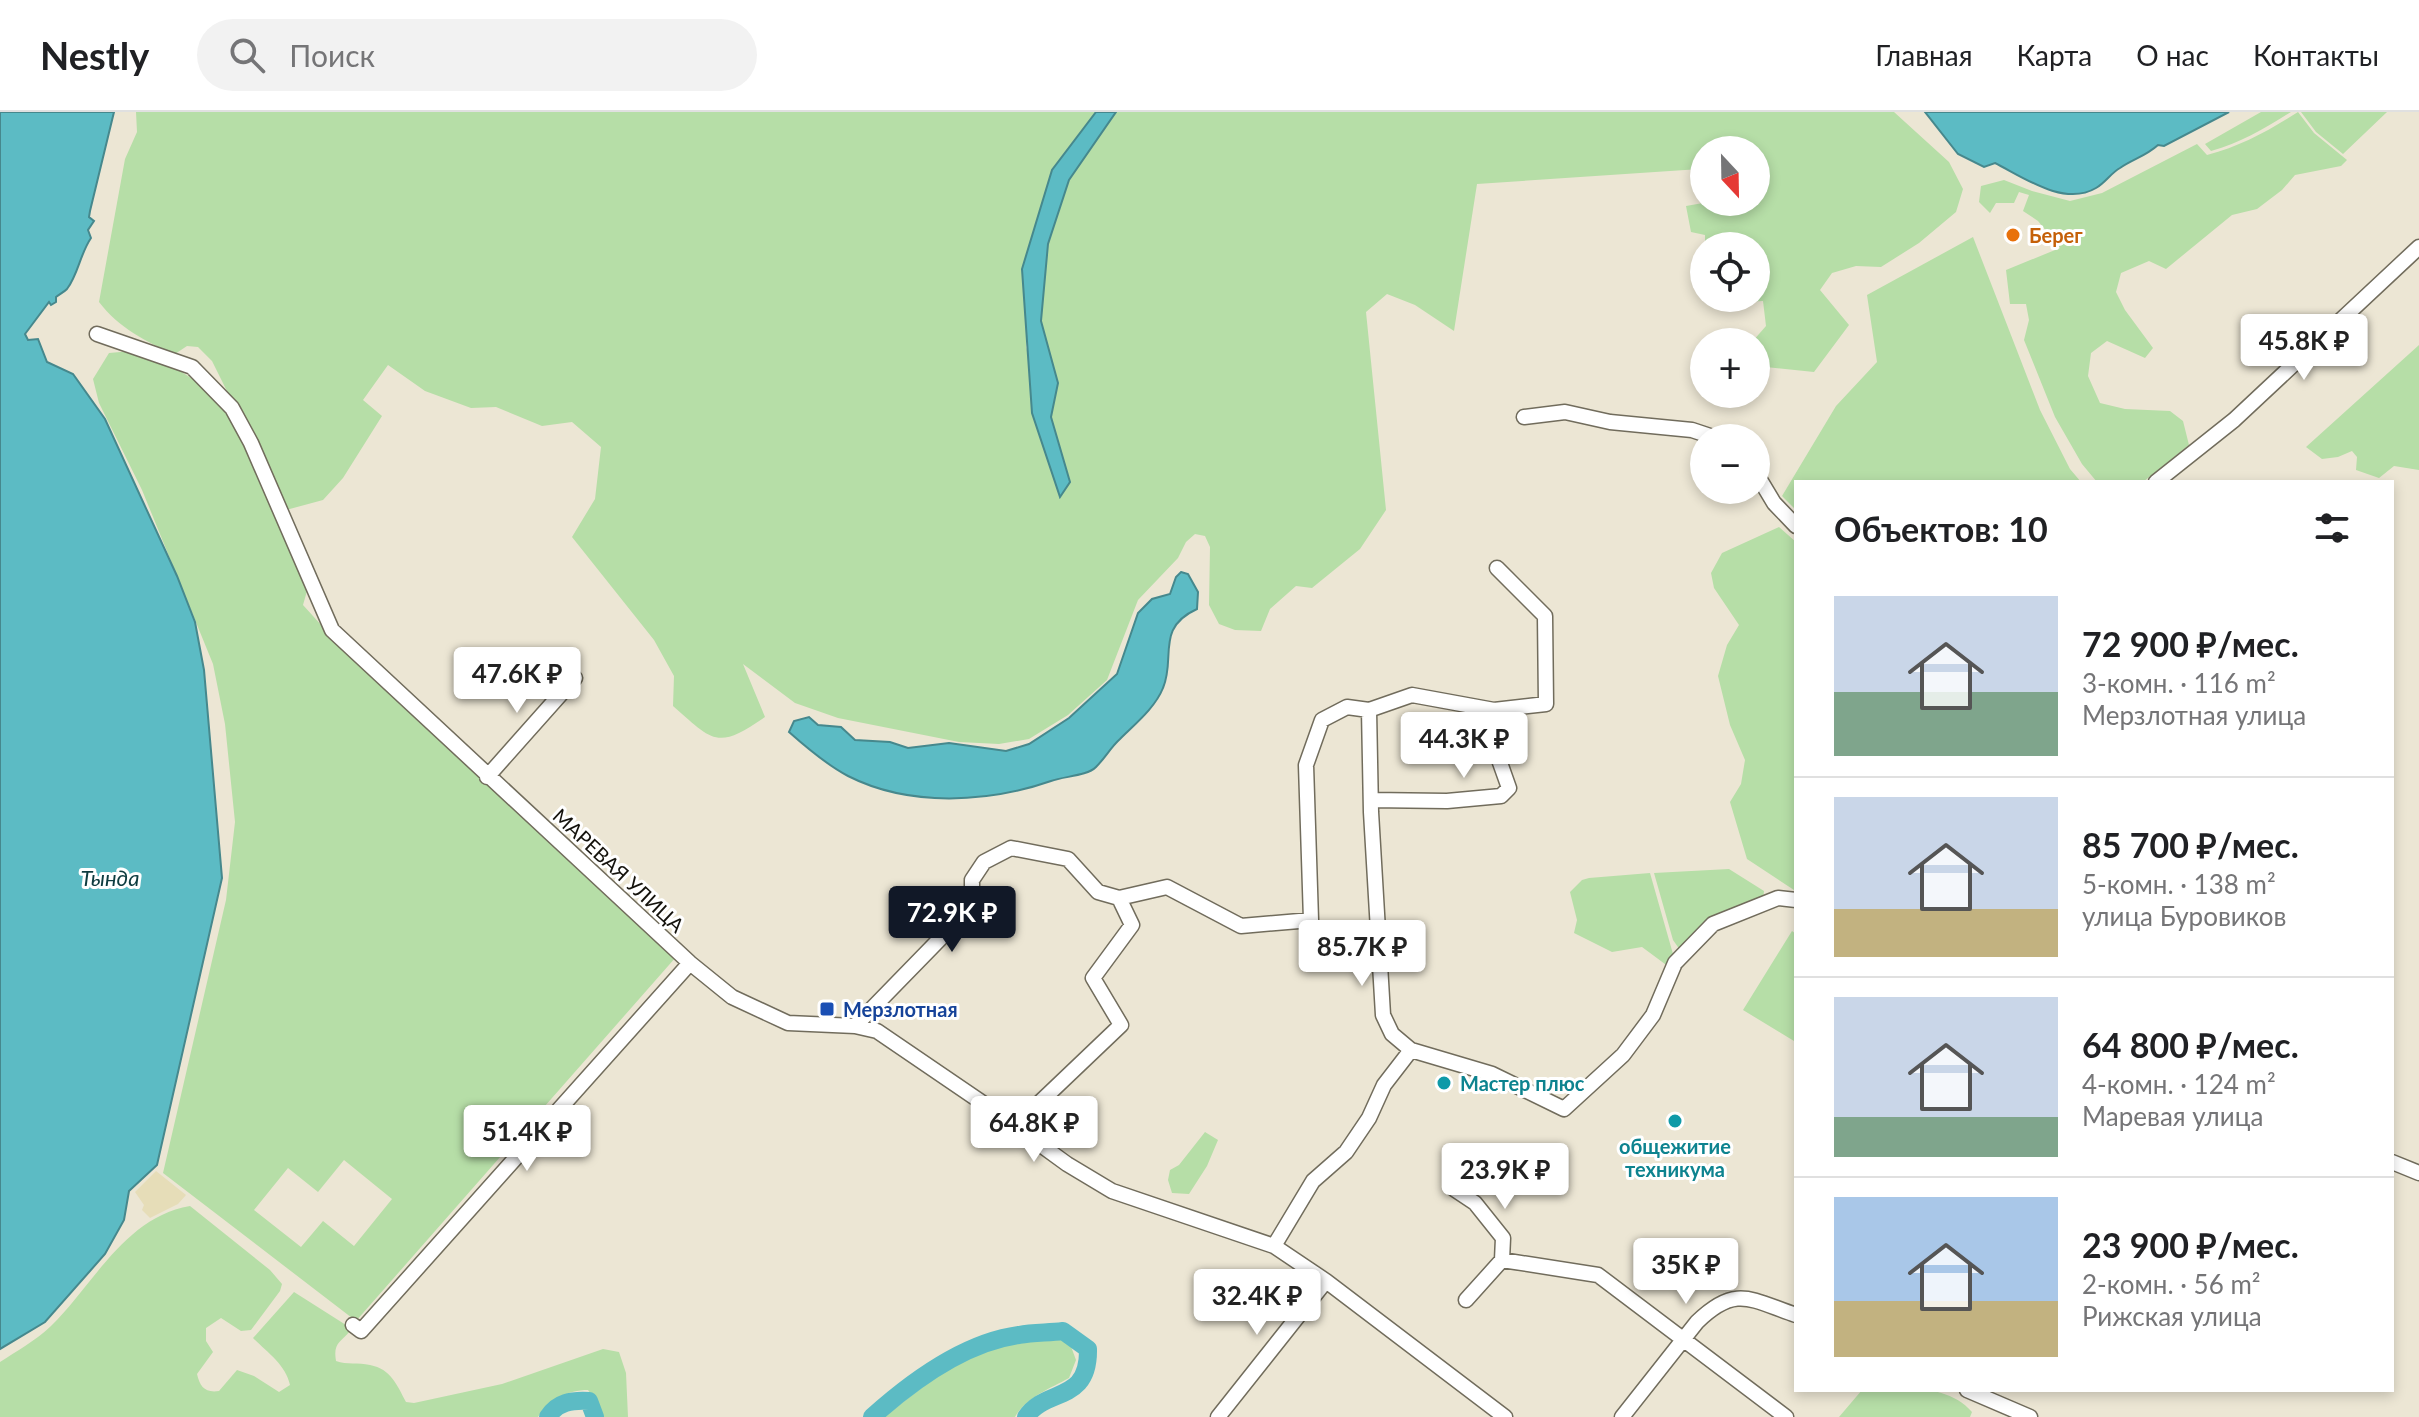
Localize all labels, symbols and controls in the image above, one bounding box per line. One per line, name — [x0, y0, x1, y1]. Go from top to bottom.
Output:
search box — [197, 19, 757, 91]
text: Nestly — [40, 32, 149, 78]
icon: search — [225, 33, 269, 77]
text: Поиск — [289, 37, 375, 73]
text: Главная — [1875, 38, 1973, 72]
text: Карта — [2017, 38, 2092, 72]
text: О нас — [2136, 38, 2209, 72]
text: Контакты — [2253, 38, 2379, 72]
north arrow — [1690, 136, 1770, 216]
map controls — [1690, 136, 1770, 504]
place label: Берег — [2029, 223, 2083, 247]
marker: Берег — [2004, 226, 2022, 244]
button: locate — [1690, 232, 1770, 312]
pin: 45.8K ₽ — [2230, 314, 2378, 382]
text: 45.8K ₽ — [2259, 324, 2349, 356]
button: + — [1690, 328, 1770, 408]
button: − — [1690, 424, 1770, 504]
icon: filters — [2310, 506, 2354, 550]
text: Объектов: 10 — [1834, 508, 2048, 549]
text: 72 900 ₽/мес. — [2082, 623, 2299, 664]
icon: home — [1898, 628, 1994, 724]
pin: 47.6K ₽ — [443, 647, 591, 715]
text: 47.6K ₽ — [472, 657, 562, 689]
text: 3-комн. · 116 m² — [2082, 667, 2276, 699]
text: Мерзлотная улица — [2082, 699, 2306, 731]
pin: 44.3K ₽ — [1390, 712, 1538, 780]
text: 44.3K ₽ — [1419, 722, 1509, 754]
street label: МАРЕВАЯ УЛИЦА — [548, 803, 690, 937]
text: 85 700 ₽/мес. — [2082, 824, 2299, 865]
icon: home — [1898, 829, 1994, 925]
water label: Тында — [81, 864, 139, 891]
text: 5-комн. · 138 m² — [2082, 868, 2276, 900]
pin: 72.9K ₽ — [878, 886, 1026, 954]
text: 72.9K ₽ — [907, 896, 997, 928]
text: улица Буровиков — [2082, 900, 2286, 932]
pin: 85.7K ₽ — [1288, 920, 1436, 988]
text: 85.7K ₽ — [1317, 930, 1407, 962]
place label: Мерзлотная — [843, 997, 958, 1021]
marker: Мерзлотная — [818, 1000, 836, 1018]
text: 64 800 ₽/мес. — [2082, 1024, 2299, 1065]
icon: home — [1898, 1029, 1994, 1125]
text: 4-комн. · 124 m² — [2082, 1068, 2276, 1100]
place label: Мастер плюс — [1460, 1071, 1585, 1095]
marker: Мастер плюс — [1435, 1074, 1453, 1092]
pin: 64.8K ₽ — [960, 1096, 1108, 1164]
text: Маревая улица — [2082, 1100, 2263, 1132]
pin: 51.4K ₽ — [453, 1105, 601, 1173]
text: 64.8K ₽ — [989, 1106, 1079, 1138]
marker: общежитие техникума — [1666, 1112, 1684, 1130]
text: 51.4K ₽ — [482, 1115, 572, 1147]
place label: общежитие техникума — [1619, 1134, 1731, 1181]
pin: 23.9K ₽ — [1431, 1143, 1579, 1211]
text: 23.9K ₽ — [1460, 1153, 1550, 1185]
text: 23 900 ₽/мес. — [2082, 1224, 2299, 1265]
icon: home — [1898, 1229, 1994, 1325]
pin: 35K ₽ — [1630, 1238, 1742, 1306]
text: 35K ₽ — [1651, 1248, 1721, 1280]
text: 2-комн. · 56 m² — [2082, 1268, 2261, 1300]
pin: 32.4K ₽ — [1183, 1269, 1331, 1337]
text: 32.4K ₽ — [1212, 1279, 1302, 1311]
text: Рижская улица — [2082, 1300, 2262, 1332]

